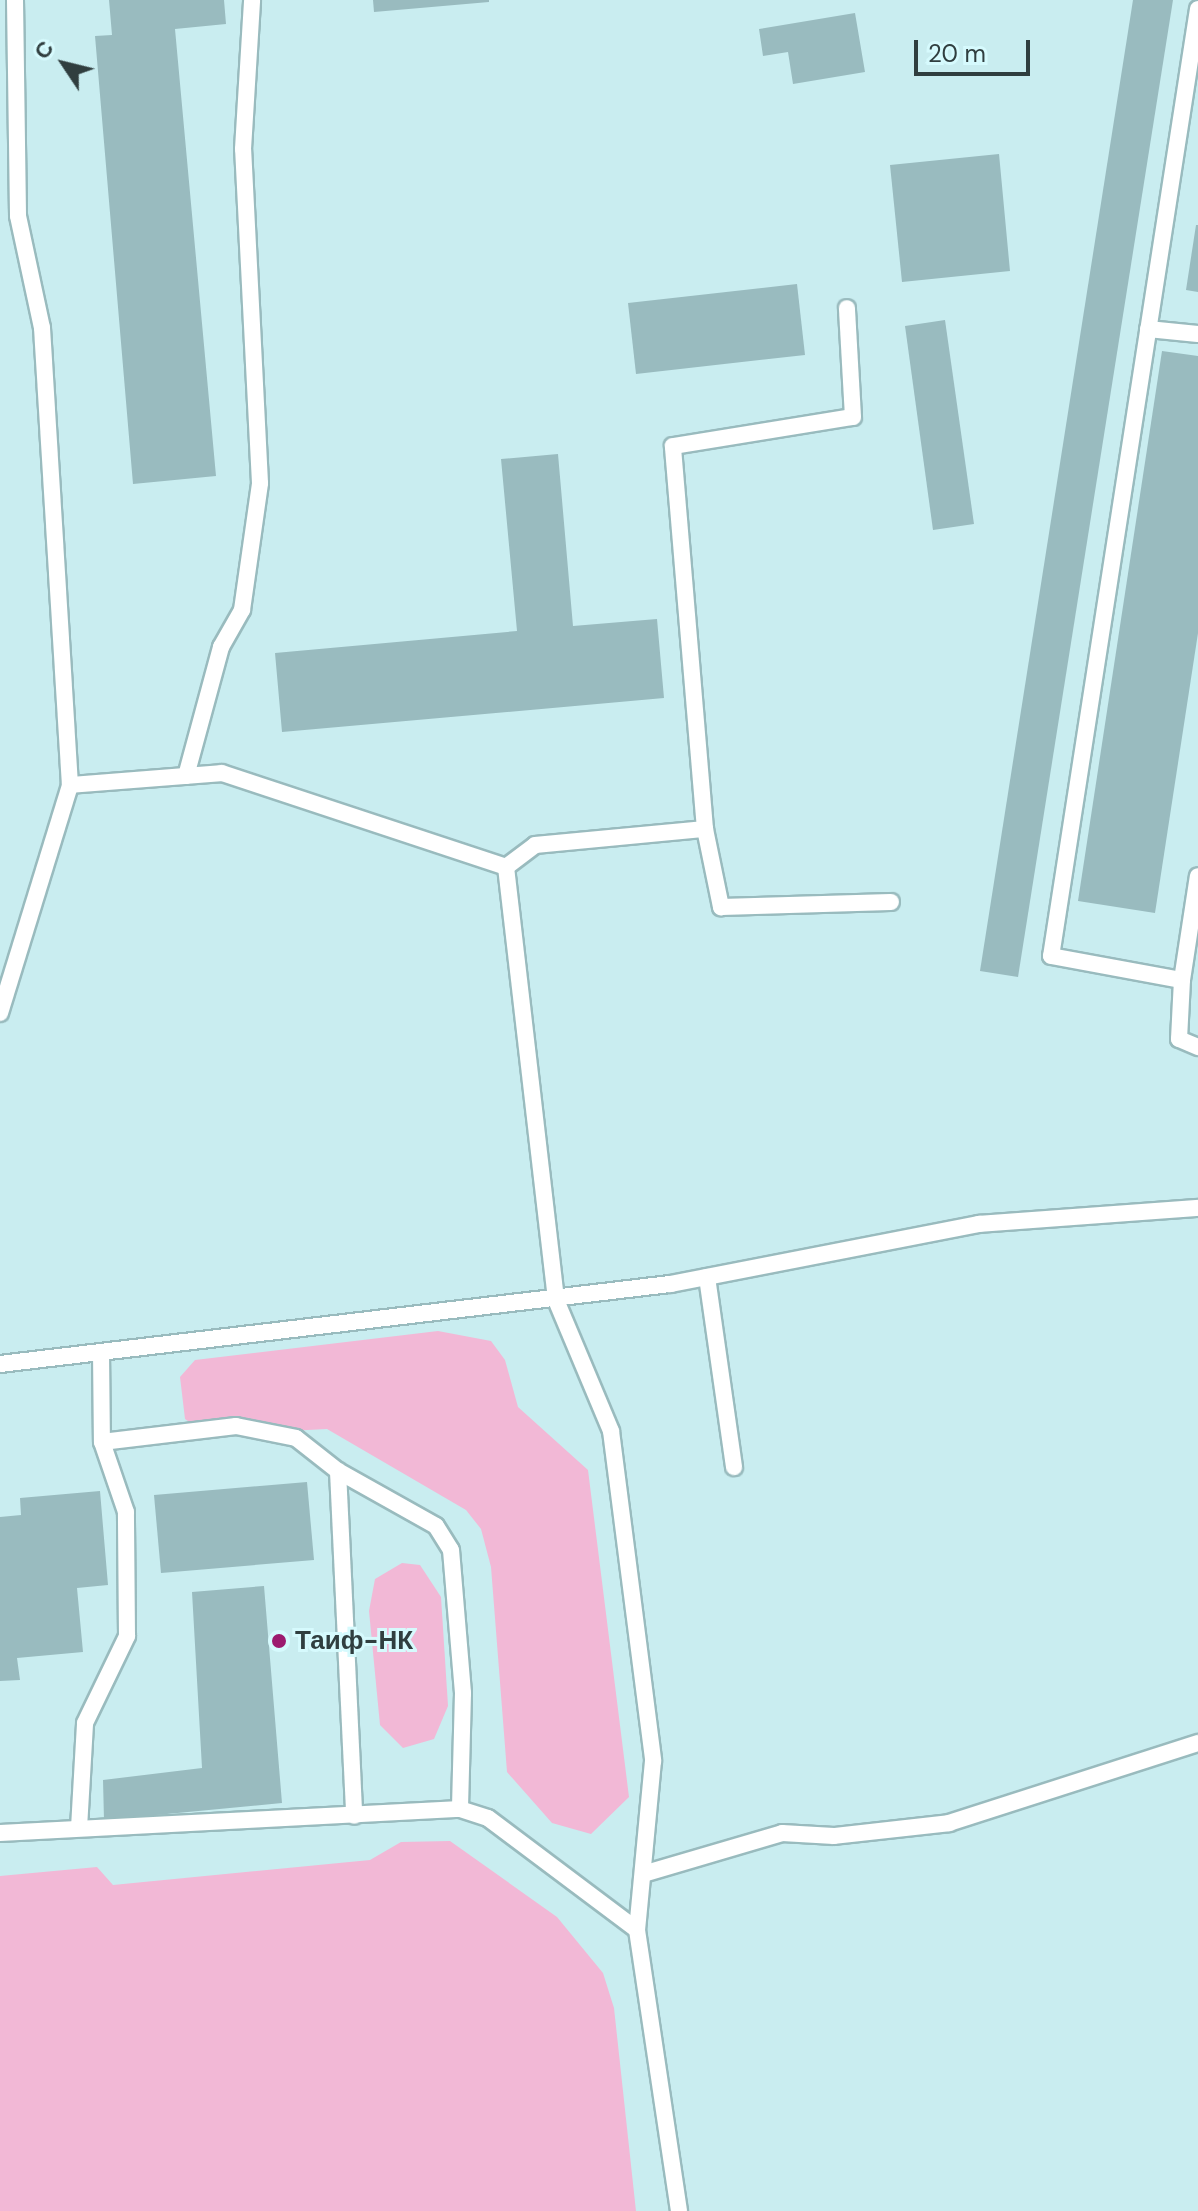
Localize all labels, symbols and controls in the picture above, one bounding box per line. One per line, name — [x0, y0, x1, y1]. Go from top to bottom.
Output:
north arrow — [24, 24, 104, 104]
scale bar — [918, 24, 1034, 74]
text: С — [27, 35, 60, 65]
text: 20 m — [928, 38, 986, 69]
place label: Таиф-НК — [295, 1625, 413, 1657]
marker: Таиф-НК — [270, 1632, 288, 1650]

